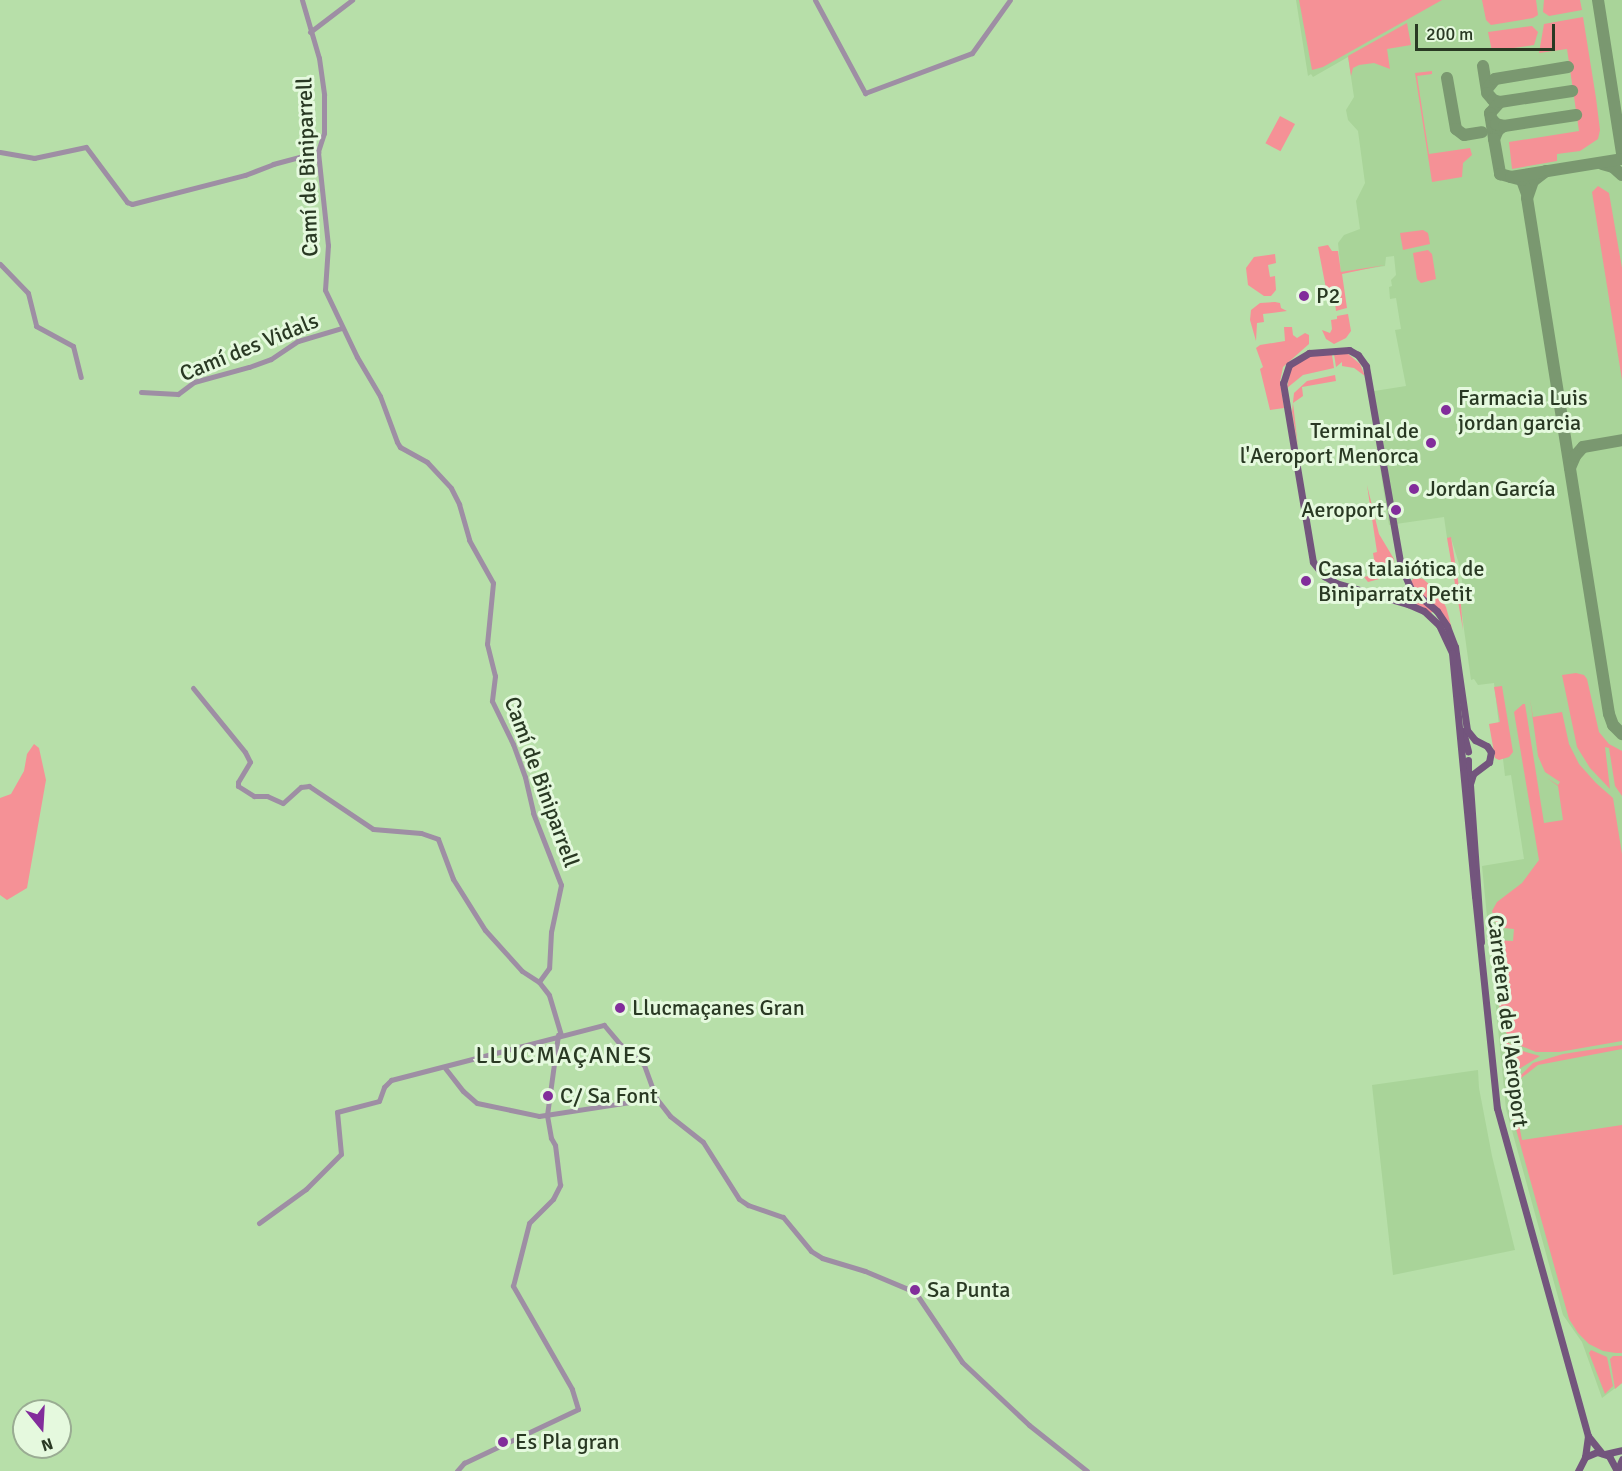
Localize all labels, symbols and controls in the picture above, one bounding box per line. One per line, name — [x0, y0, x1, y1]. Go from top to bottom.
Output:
scale bar — [1418, 12, 1558, 50]
text: 200 m — [1426, 23, 1473, 45]
street label: Camí de Biniparrell — [291, 77, 323, 257]
place label: P2 — [1316, 283, 1340, 309]
marker: P2 — [1297, 289, 1311, 303]
street label: Camí des Vidals — [176, 307, 322, 387]
place label: Farmacia Luis jordan garcia — [1458, 384, 1588, 436]
marker: Farmacia Luis jordan garcia — [1439, 403, 1453, 417]
place label: Terminal de l'Aeroport Menorca — [1240, 417, 1419, 469]
marker: Terminal de l'Aeroport Menorca — [1424, 436, 1438, 450]
place label: Jordan García — [1426, 476, 1556, 502]
marker: Jordan García — [1407, 482, 1421, 496]
place label: Aeroport — [1301, 497, 1384, 523]
marker: Aeroport — [1389, 503, 1403, 517]
place label: Casa talaiótica de Biniparratx Petit — [1318, 555, 1485, 606]
marker: Casa talaiótica de Biniparratx Petit — [1299, 574, 1313, 588]
street label: Camí de Biniparrell — [499, 693, 585, 871]
street label: Carretera de l'Aeroport — [1482, 913, 1534, 1129]
place label: Llucmaçanes Gran — [632, 995, 805, 1021]
marker: Llucmaçanes Gran — [613, 1001, 627, 1015]
district label: LLUCMAÇANES — [475, 1042, 653, 1070]
place label: C/ Sa Font — [560, 1083, 658, 1109]
marker: C/ Sa Font — [541, 1089, 555, 1103]
place label: Sa Punta — [927, 1277, 1010, 1303]
marker: Sa Punta — [908, 1283, 922, 1297]
north arrow — [12, 1399, 72, 1459]
place label: Es Pla gran — [515, 1429, 620, 1455]
text: N — [39, 1433, 55, 1455]
marker: Es Pla gran — [496, 1435, 510, 1449]

